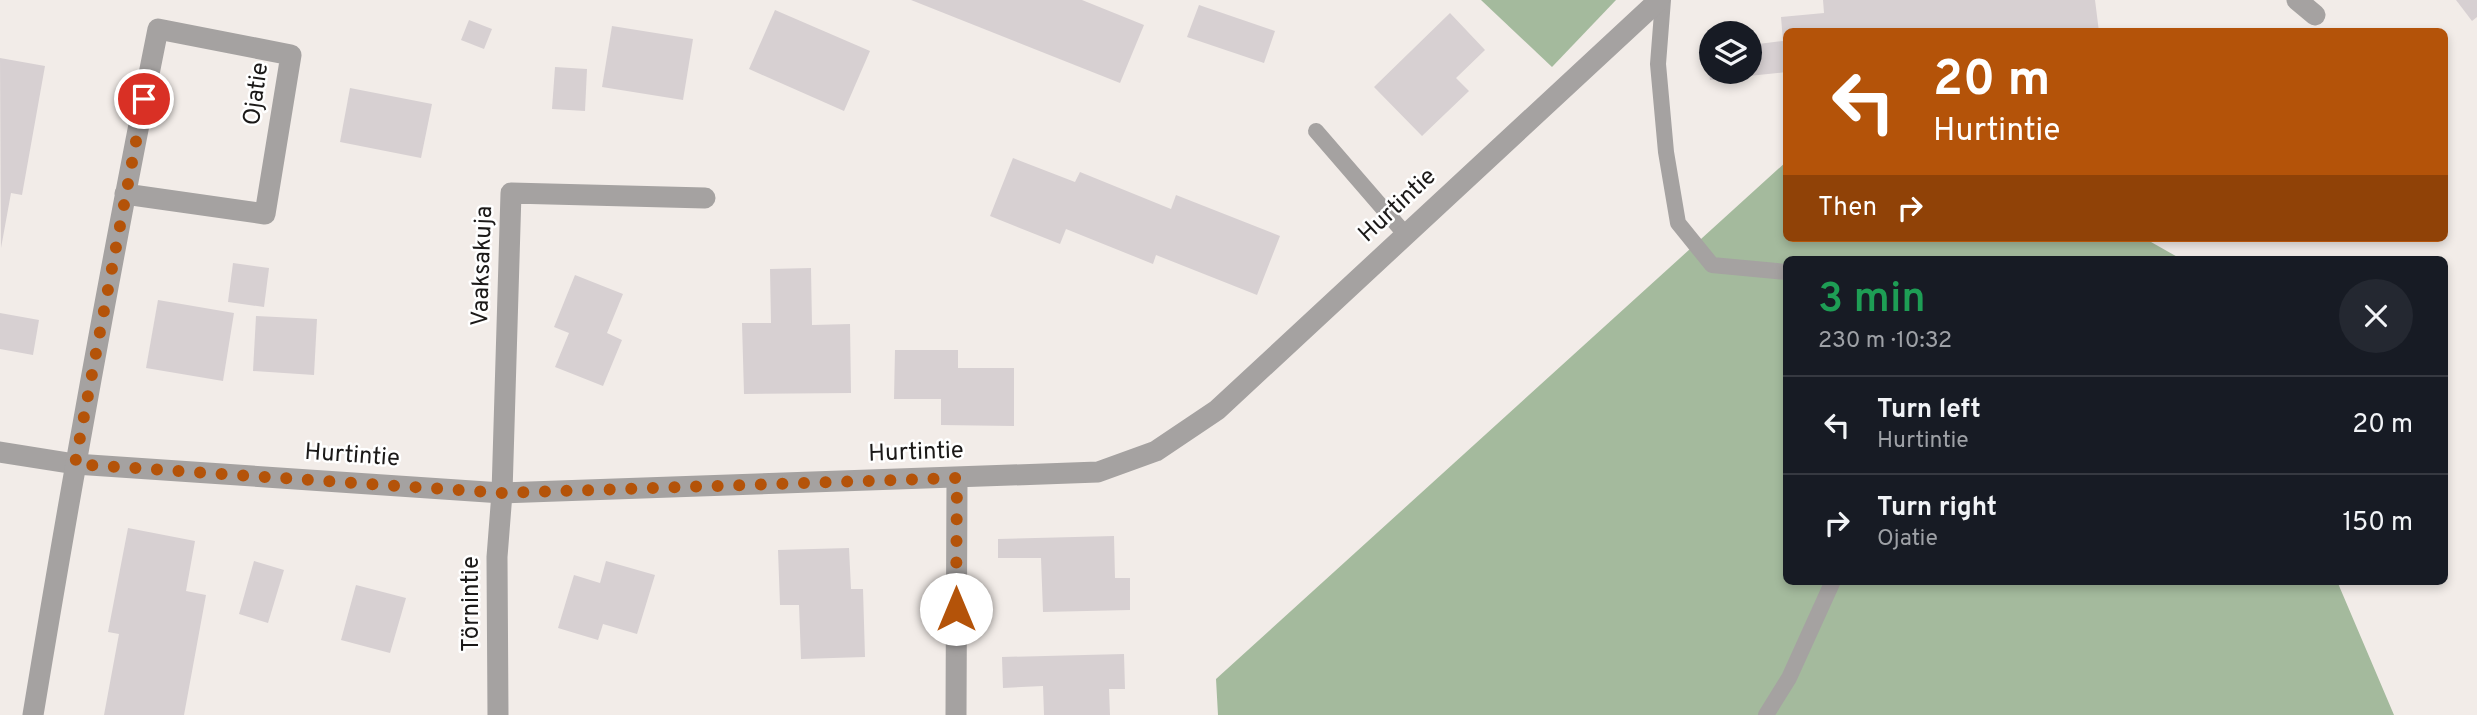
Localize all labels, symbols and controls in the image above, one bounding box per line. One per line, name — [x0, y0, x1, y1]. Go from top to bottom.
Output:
map controls — [1699, 21, 1762, 84]
button: layers — [1699, 21, 1762, 84]
text: 20 m — [1933, 51, 2050, 113]
icon: left — [1818, 56, 1909, 147]
street label: Ojatie — [238, 60, 276, 128]
pin — [114, 69, 174, 129]
icon: arrive — [125, 80, 163, 118]
text: Hurtintie — [1933, 112, 2061, 152]
street label: Hurtintie — [1353, 162, 1443, 250]
icon: right — [1891, 189, 1929, 227]
text: Then — [1818, 192, 1877, 225]
street label: Vaaksakuja — [466, 205, 500, 327]
text: 3 min — [1818, 274, 1926, 327]
button: close — [2339, 279, 2413, 353]
text: 230 m · 10:32 — [1818, 327, 1952, 356]
text: Turn left — [1877, 394, 1981, 427]
icon: left — [1818, 406, 1856, 444]
text: 20 m — [2352, 409, 2413, 442]
text: Hurtintie — [1877, 427, 1969, 456]
street label: Hurtintie — [868, 436, 964, 470]
street label: Hurtintie — [303, 438, 401, 474]
text: Turn right — [1877, 492, 1997, 525]
icon: right — [1818, 504, 1856, 542]
text: 150 m — [2342, 507, 2413, 540]
text: Ojatie — [1877, 525, 1938, 554]
street label: Törnintie — [457, 556, 487, 652]
position arrow — [919, 572, 993, 646]

